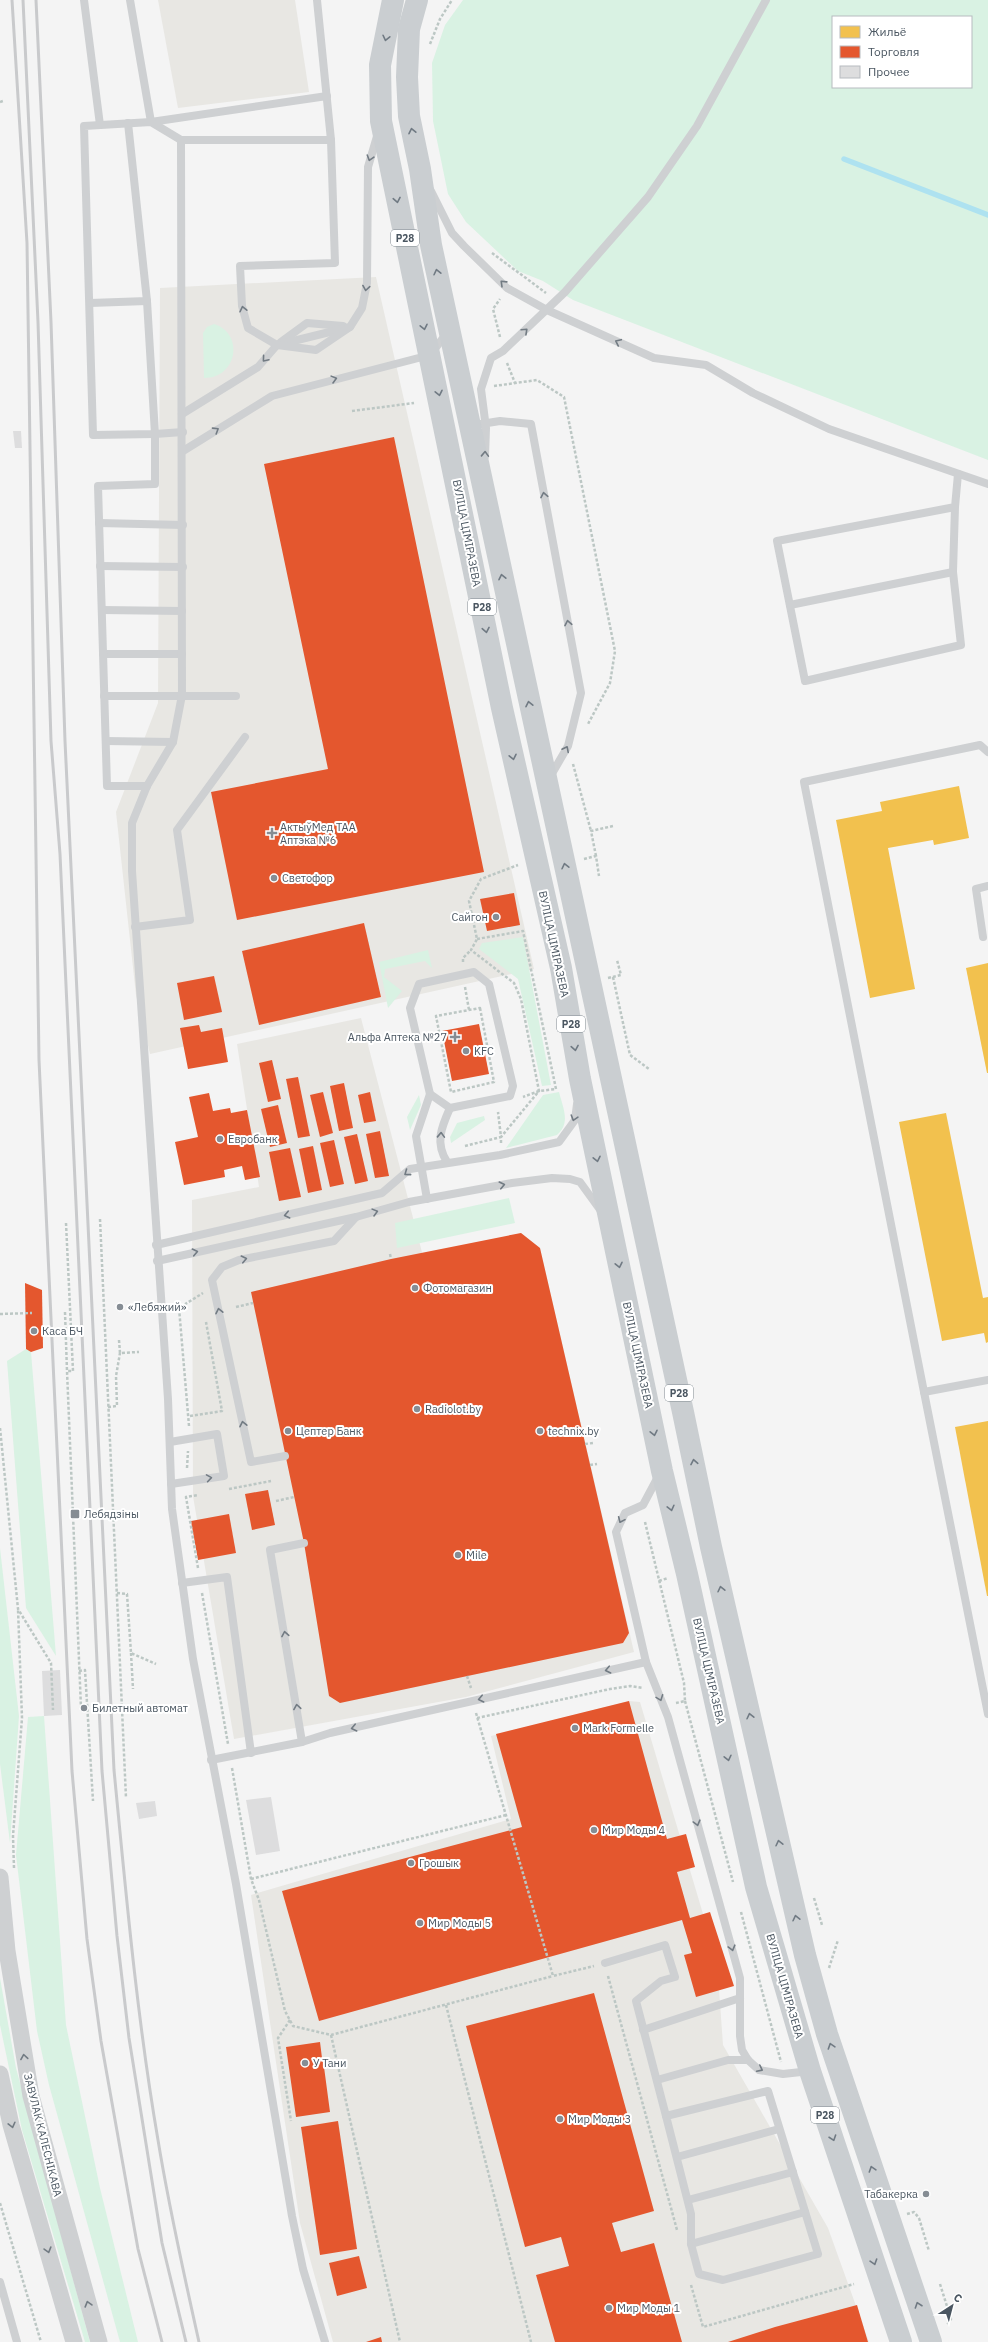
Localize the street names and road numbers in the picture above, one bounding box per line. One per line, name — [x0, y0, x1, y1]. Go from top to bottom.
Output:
road number: Р28 — [391, 230, 419, 246]
street label: ВУЛІЦА ЦІМІРАЗЕВА — [450, 478, 484, 588]
road number: Р28 — [468, 599, 496, 615]
street label: ВУЛІЦА ЦІМІРАЗЕВА — [536, 889, 572, 999]
road number: Р28 — [557, 1016, 585, 1032]
street label: ВУЛІЦА ЦІМІРАЗЕВА — [620, 1300, 656, 1410]
road number: Р28 — [665, 1385, 693, 1401]
street label: ВУЛІЦА ЦІМІРАЗЕВА — [690, 1617, 728, 1725]
street label: ВУЛІЦА ЦІМІРАЗЕВА — [763, 1932, 807, 2040]
street label: ЗАВУЛАК КАЛЕСНІКАВА — [21, 2072, 65, 2198]
road number: Р28 — [811, 2107, 839, 2123]

